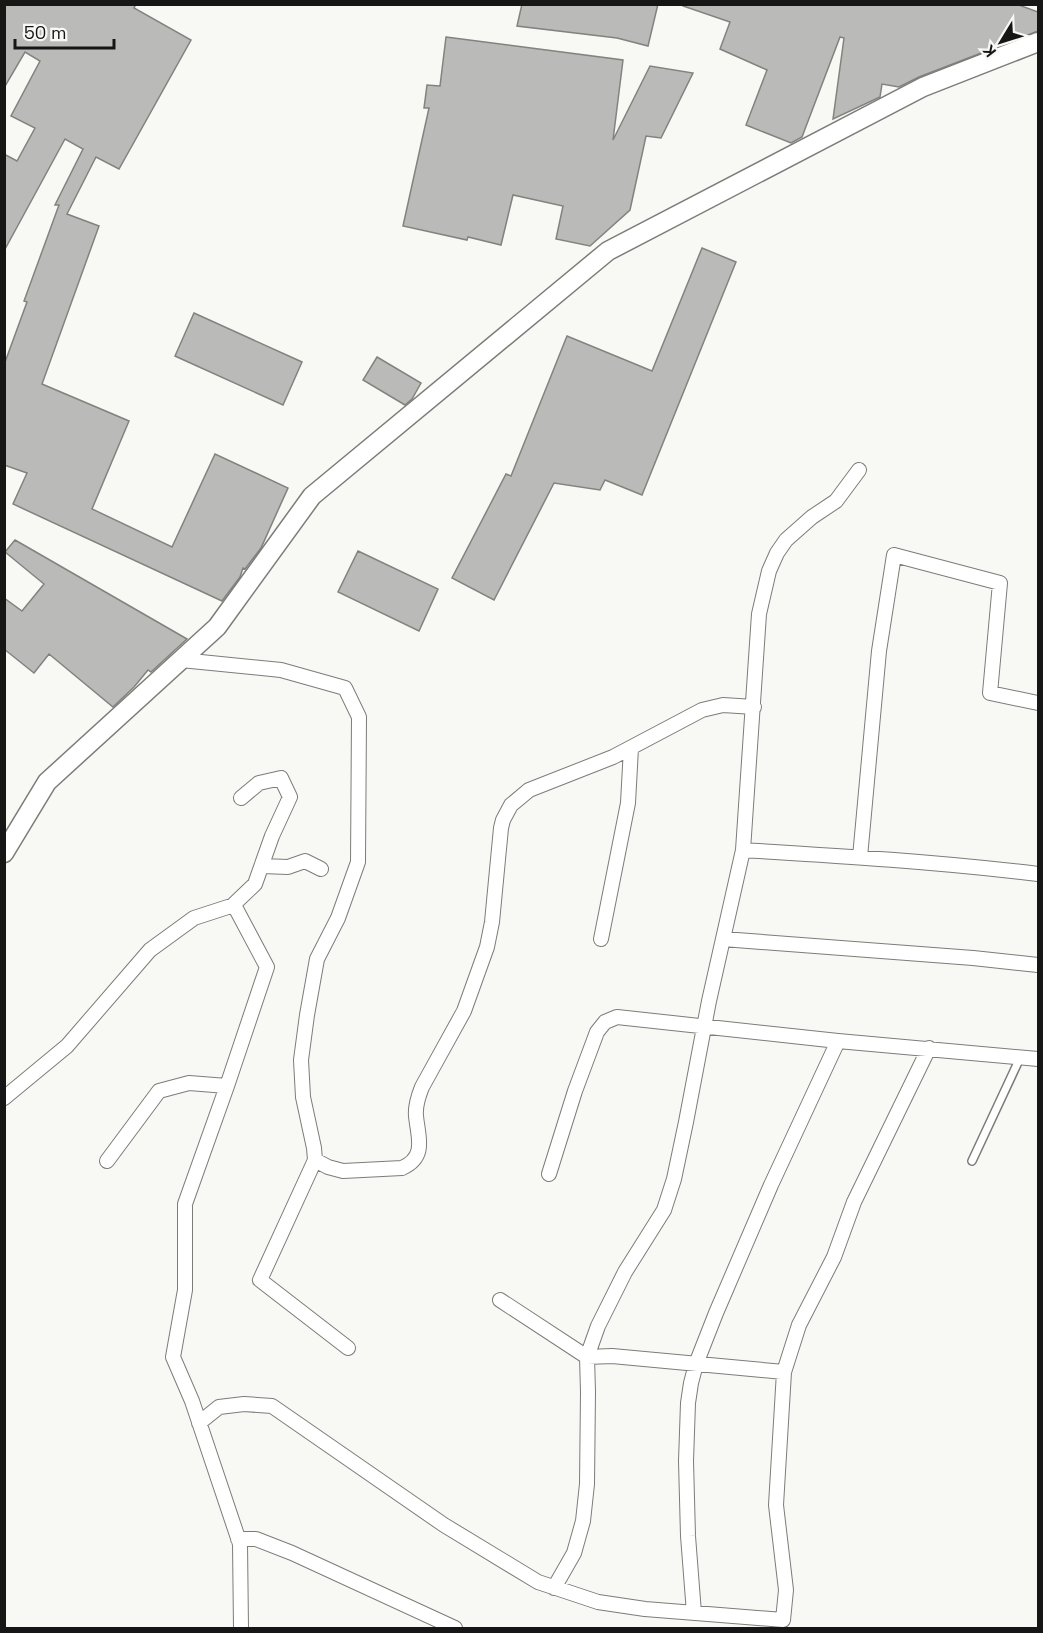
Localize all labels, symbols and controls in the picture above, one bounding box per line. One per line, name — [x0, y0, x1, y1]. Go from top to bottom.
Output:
scale bar — [15, 12, 114, 50]
north arrow — [971, 12, 1031, 72]
text: 50 m — [24, 21, 66, 44]
text: K — [978, 41, 1001, 61]

